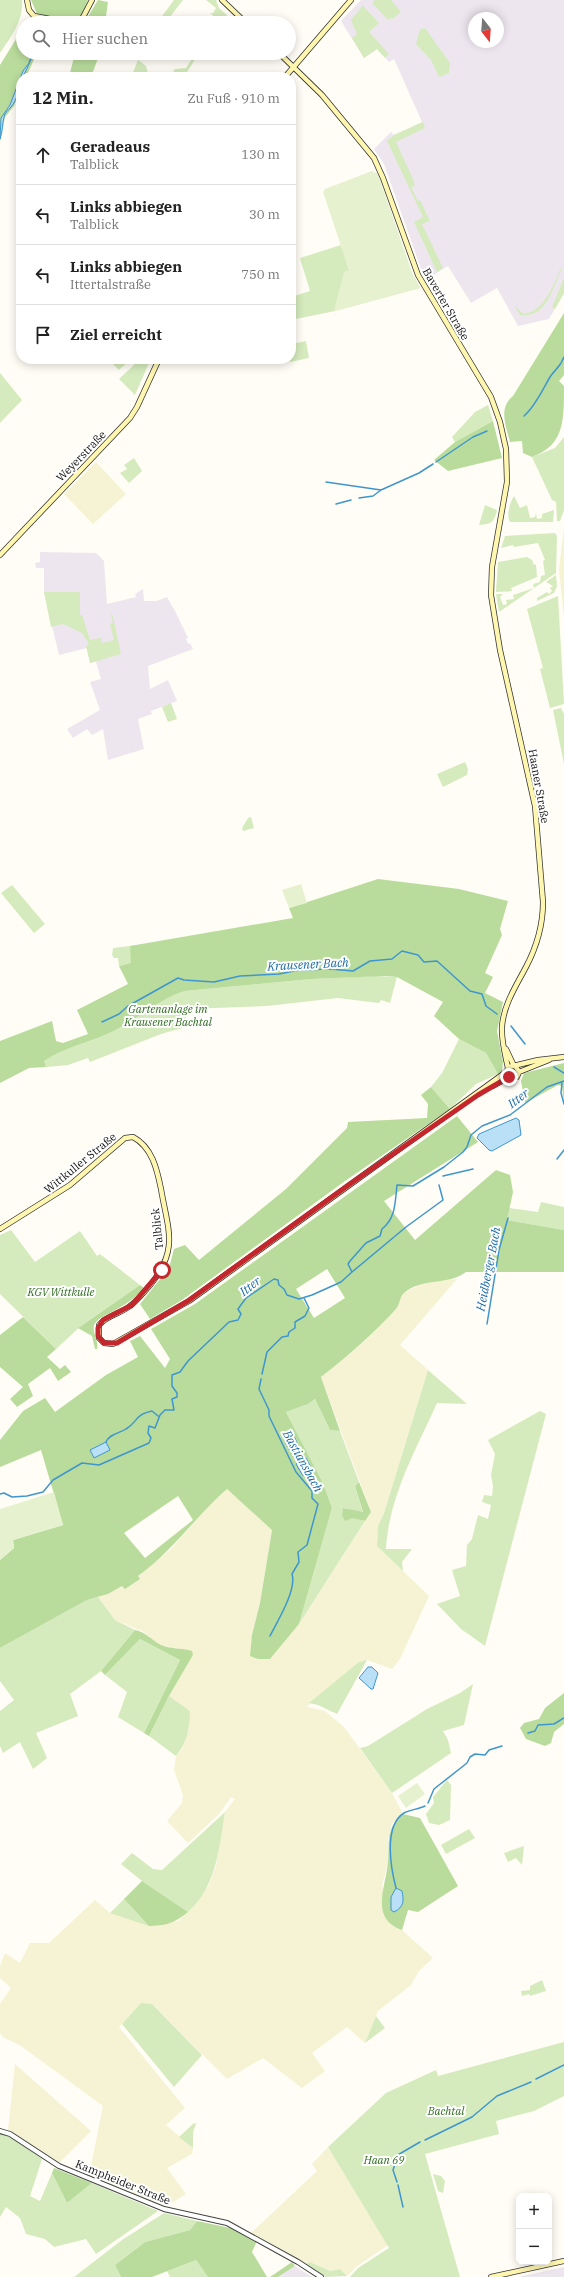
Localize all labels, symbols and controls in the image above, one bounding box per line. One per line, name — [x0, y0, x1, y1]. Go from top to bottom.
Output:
north arrow — [468, 12, 504, 48]
search box — [16, 16, 296, 60]
icon: search — [30, 27, 52, 49]
text: Hier suchen — [62, 29, 148, 48]
text: 12 Min. — [32, 87, 94, 109]
text: Zu Fuß · 910 m — [187, 90, 280, 107]
text: Geradeaus — [70, 137, 150, 156]
icon: ahead — [32, 144, 54, 166]
text: 130 m — [241, 146, 280, 163]
text: Talblick — [70, 156, 119, 173]
text: Links abbiegen — [70, 197, 182, 216]
icon: left — [32, 204, 54, 226]
text: 30 m — [249, 206, 280, 223]
text: Talblick — [70, 216, 119, 233]
text: Links abbiegen — [70, 257, 182, 276]
icon: left — [32, 264, 54, 286]
street label: Baverter Straße — [420, 265, 472, 343]
text: 750 m — [241, 266, 280, 283]
text: Ittertalstraße — [70, 276, 151, 293]
icon: arrive — [32, 324, 54, 346]
text: Ziel erreicht — [70, 325, 162, 344]
street label: Weyerstraße — [53, 427, 109, 484]
street label: Haaner Straße — [526, 748, 552, 824]
water label: Krausener Bach — [266, 954, 349, 974]
park label: Gartenanlage im Krausener Bachtal — [123, 1002, 213, 1029]
route end — [500, 1068, 518, 1086]
water label: Itter — [504, 1085, 532, 1111]
street label: Wittkuller Straße — [41, 1130, 119, 1196]
street label: Talblick — [148, 1207, 166, 1250]
water label: Heidberger Bach — [472, 1225, 504, 1313]
route start — [153, 1261, 171, 1279]
water label: Itter — [236, 1273, 264, 1300]
park label: KGV Wittkulle — [27, 1285, 95, 1299]
water label: Bastiansbach — [279, 1427, 326, 1495]
park label: Bachtal — [427, 2104, 465, 2118]
park label: Haan 69 — [363, 2153, 405, 2167]
street label: Kampheider Straße — [73, 2157, 173, 2207]
map controls — [516, 2193, 552, 2265]
button: + — [516, 2193, 552, 2229]
button: − — [516, 2229, 552, 2265]

